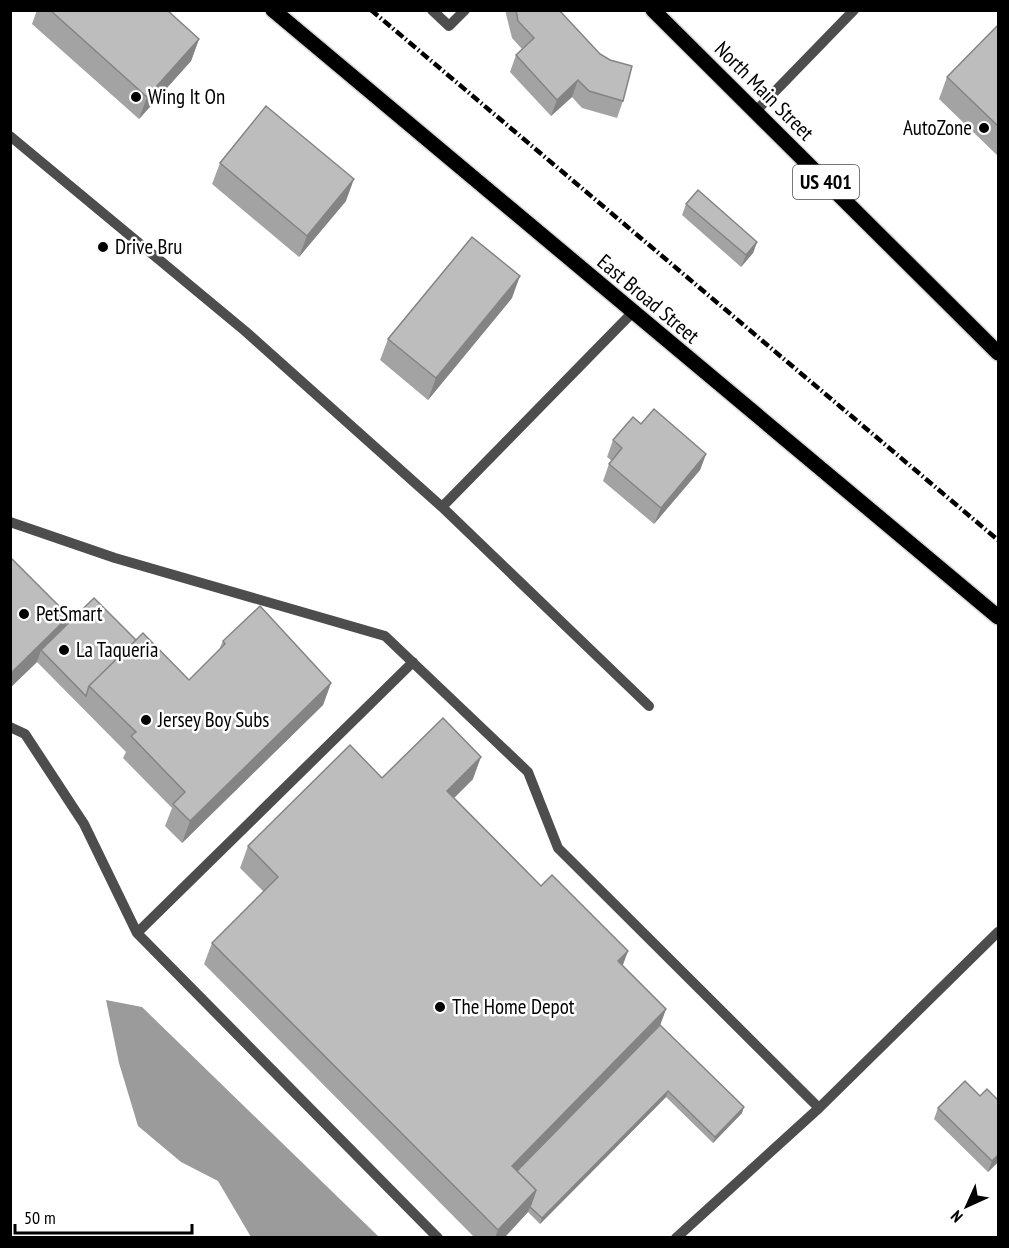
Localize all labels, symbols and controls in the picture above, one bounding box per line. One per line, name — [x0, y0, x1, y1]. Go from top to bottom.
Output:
street label: North Main Street — [709, 35, 820, 146]
place label: Wing It On — [148, 83, 225, 110]
marker: Wing It On — [129, 90, 143, 104]
place label: AutoZone — [903, 114, 972, 141]
marker: AutoZone — [977, 121, 991, 135]
road number: US 401 — [793, 165, 859, 199]
place label: Drive Bru — [115, 233, 182, 260]
marker: Drive Bru — [96, 240, 110, 254]
street label: East Broad Street — [592, 248, 705, 349]
place label: PetSmart — [36, 600, 103, 627]
marker: PetSmart — [17, 607, 31, 621]
place label: La Taqueria — [76, 636, 158, 663]
marker: La Taqueria — [57, 643, 71, 657]
place label: Jersey Boy Subs — [157, 706, 269, 733]
marker: Jersey Boy Subs — [139, 713, 153, 727]
place label: The Home Depot — [452, 993, 575, 1020]
marker: The Home Depot — [433, 1000, 447, 1014]
north arrow — [937, 1176, 997, 1236]
scale bar — [15, 1197, 192, 1235]
text: 50 m — [24, 1206, 56, 1229]
text: N — [946, 1206, 967, 1227]

